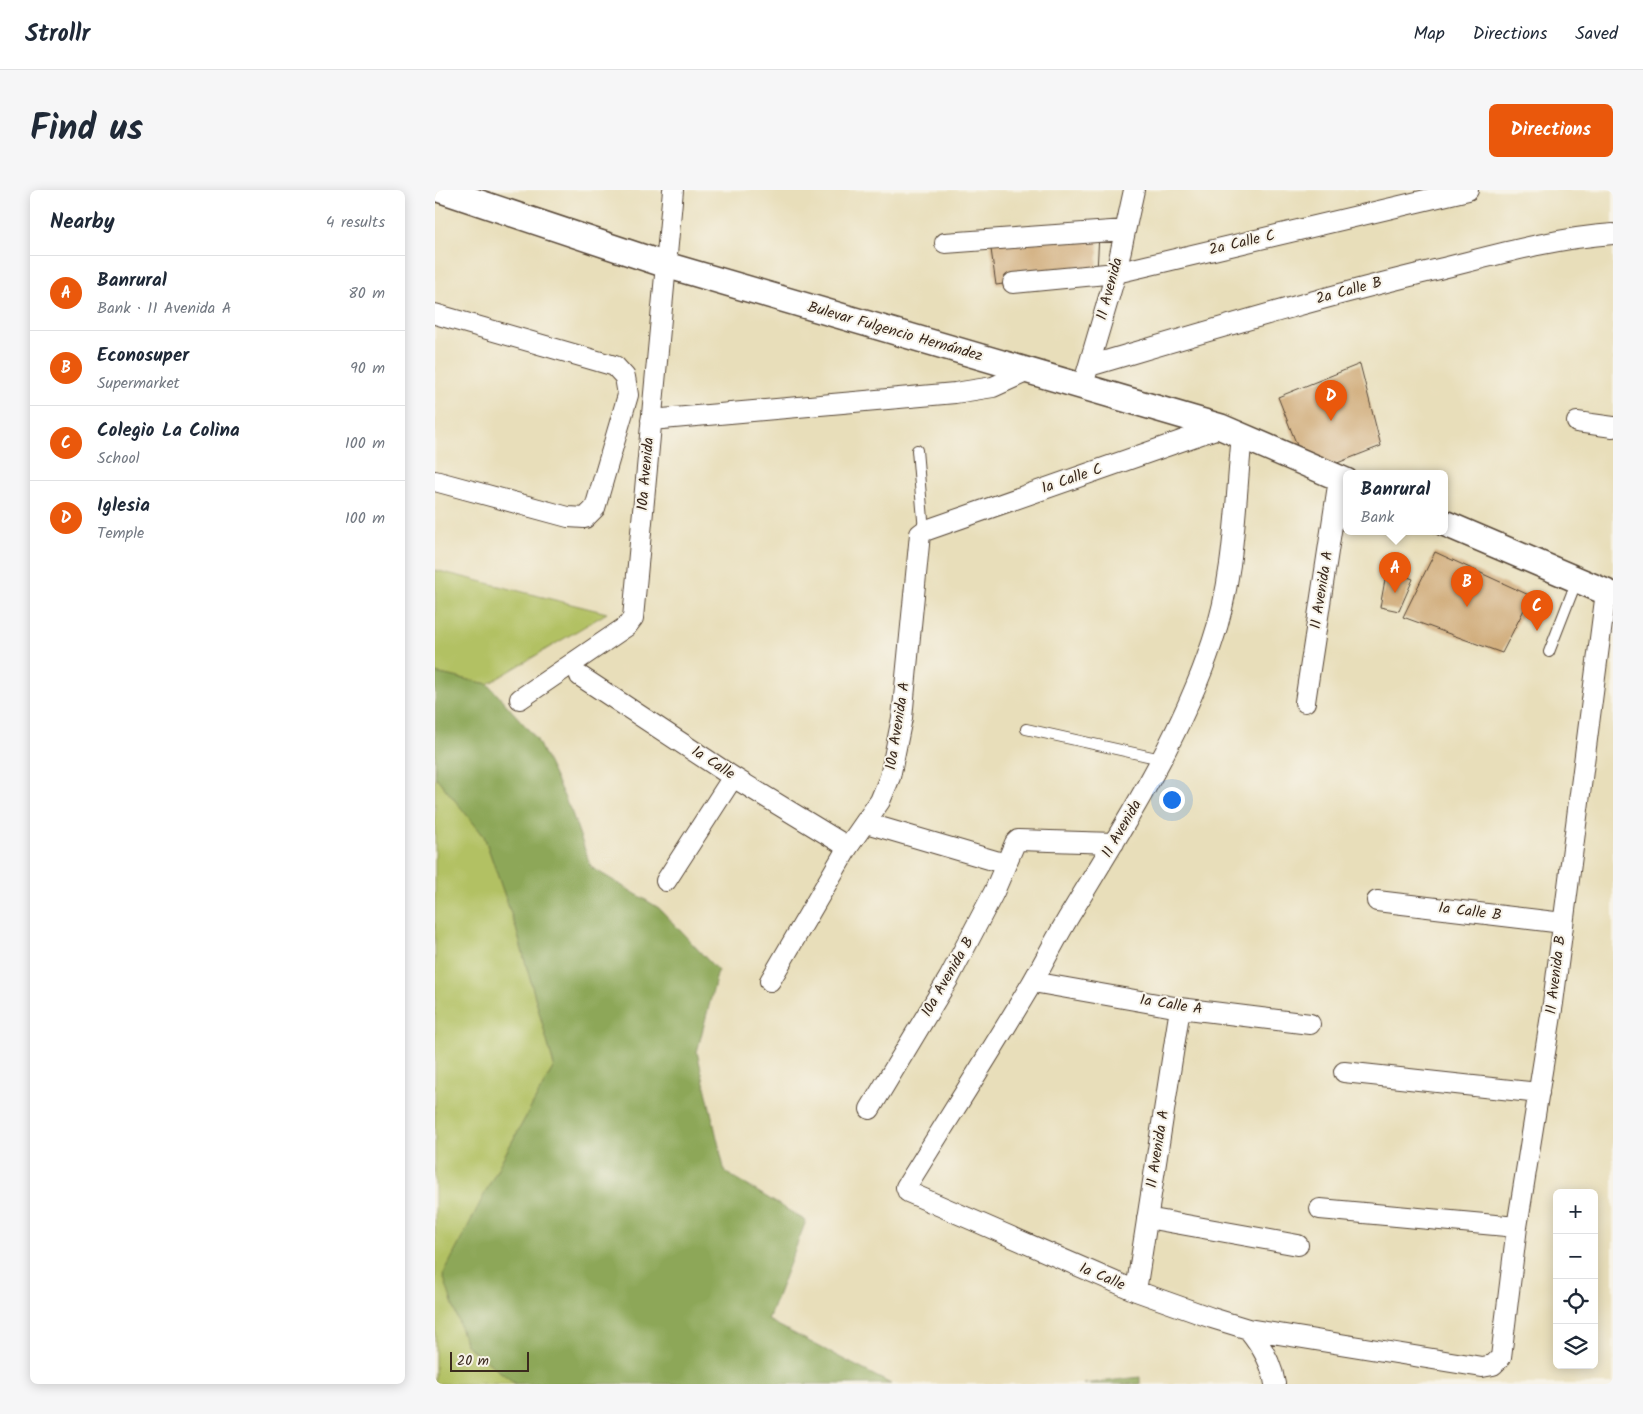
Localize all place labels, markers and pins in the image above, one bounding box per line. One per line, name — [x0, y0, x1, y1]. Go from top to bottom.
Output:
pin: D — [1315, 380, 1347, 421]
pin: A — [1379, 552, 1411, 593]
pin: B — [1451, 566, 1483, 607]
pin: C — [1521, 590, 1553, 631]

